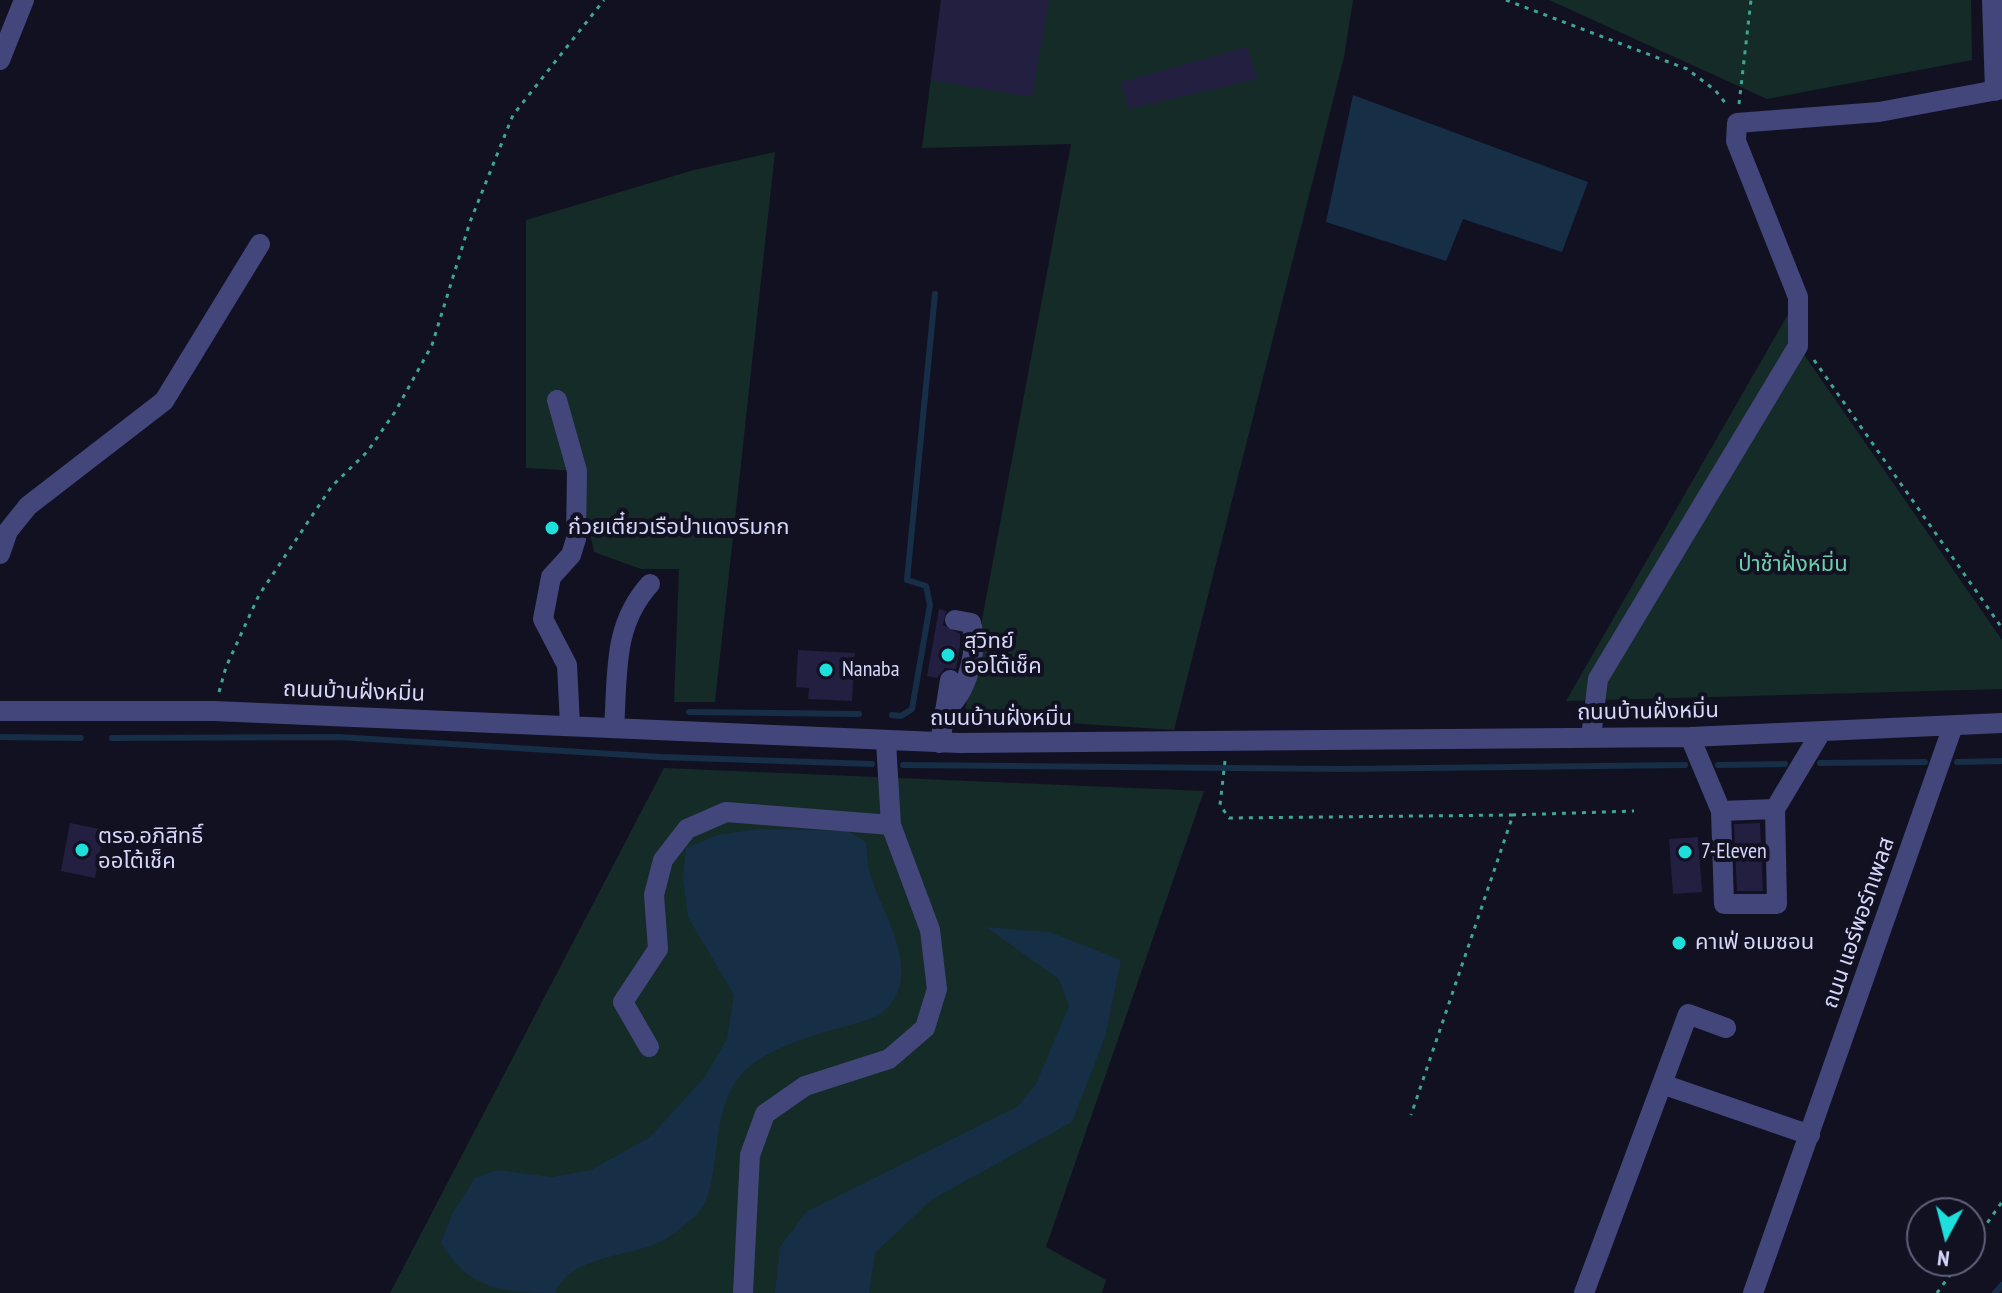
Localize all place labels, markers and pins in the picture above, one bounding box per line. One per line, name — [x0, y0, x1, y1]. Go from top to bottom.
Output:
place label: ก๋วยเตี๋ยวเรือป่าแดงริมกก — [568, 515, 789, 541]
marker: ก๋วยเตี๋ยวเรือป่าแดงริมกก — [543, 519, 561, 537]
place label: สุวิทย์ ออโต้เช็ค — [964, 629, 1042, 680]
marker: สุวิทย์ ออโต้เช็ค — [939, 646, 957, 664]
place label: Nanaba — [842, 657, 899, 683]
marker: Nanaba — [817, 661, 835, 679]
place label: ตรอ.อภิสิทธิ์ ออโต้เช็ค — [98, 824, 203, 876]
place label: 7-Eleven — [1701, 839, 1767, 865]
marker: ตรอ.อภิสิทธิ์ ออโต้เช็ค — [73, 841, 91, 859]
marker: 7-Eleven — [1676, 843, 1694, 861]
place label: คาเฟ่ อเมซอน — [1695, 930, 1814, 956]
marker: คาเฟ่ อเมซอน — [1670, 934, 1688, 952]

